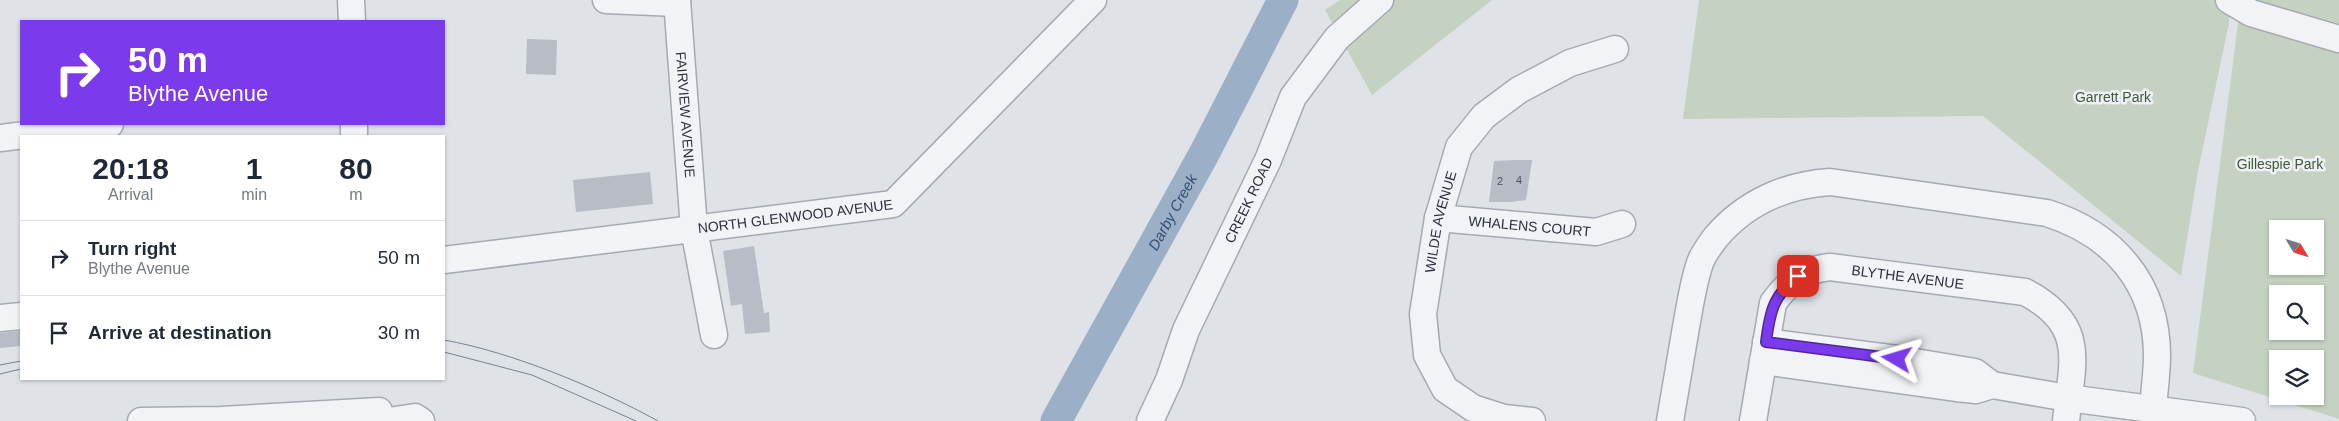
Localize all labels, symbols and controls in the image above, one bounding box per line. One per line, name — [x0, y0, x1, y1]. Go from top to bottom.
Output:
icon: right — [45, 40, 110, 105]
text: 50 m — [128, 40, 208, 79]
street label: FAIRVIEW AVENUE — [673, 51, 698, 178]
text: Blythe Avenue — [128, 81, 268, 106]
park label: Garrett Park — [2075, 89, 2152, 105]
text: 20:18 — [92, 152, 169, 185]
text: 1 — [246, 152, 263, 185]
text: 80 — [339, 152, 373, 185]
street label: CREEK ROAD — [1221, 155, 1276, 246]
park label: Gillespie Park — [2237, 156, 2324, 172]
street label: WILDE AVENUE — [1422, 169, 1459, 274]
water label: Darby Creek — [1144, 170, 1200, 253]
house number: 4 — [1516, 174, 1522, 186]
house number: 2 — [1497, 175, 1503, 187]
text: Arrival — [108, 186, 153, 203]
text: min — [241, 186, 267, 203]
text: m — [349, 186, 363, 203]
street label: NORTH GLENWOOD AVENUE — [697, 196, 894, 236]
street label: WHALENS COURT — [1468, 213, 1592, 240]
north arrow — [2269, 220, 2324, 275]
map controls — [2269, 220, 2324, 405]
text: Turn right — [88, 238, 176, 259]
icon: right — [45, 244, 73, 272]
text: 50 m — [378, 247, 420, 268]
pin — [1777, 255, 1819, 297]
text: Blythe Avenue — [88, 260, 190, 277]
icon: arrive — [1784, 262, 1812, 290]
street label: BLYTHE AVENUE — [1851, 262, 1965, 292]
button: search — [2269, 285, 2324, 340]
icon: arrive — [45, 319, 73, 347]
text: Arrive at destination — [88, 322, 272, 343]
text: 30 m — [378, 322, 420, 343]
position arrow — [1870, 332, 1922, 384]
button: layers — [2269, 350, 2324, 405]

